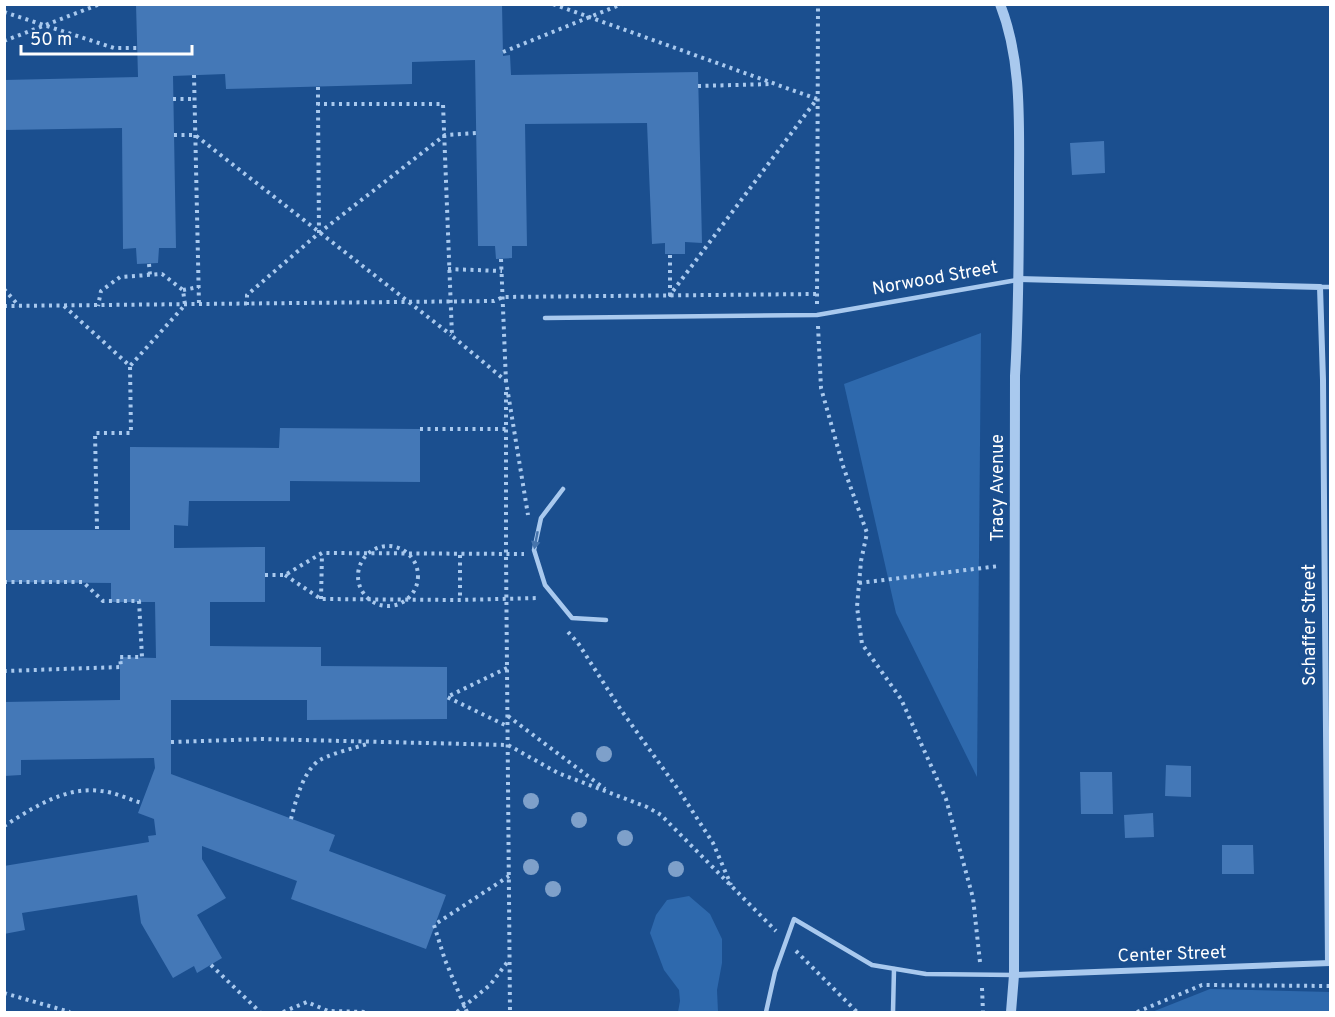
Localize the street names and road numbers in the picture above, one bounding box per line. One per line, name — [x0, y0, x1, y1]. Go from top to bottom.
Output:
street label: Norwood Street — [870, 257, 1000, 301]
street label: Tracy Avenue — [987, 434, 1010, 542]
street label: Schaffer Street — [1299, 564, 1322, 686]
street label: Center Street — [1117, 942, 1227, 968]

